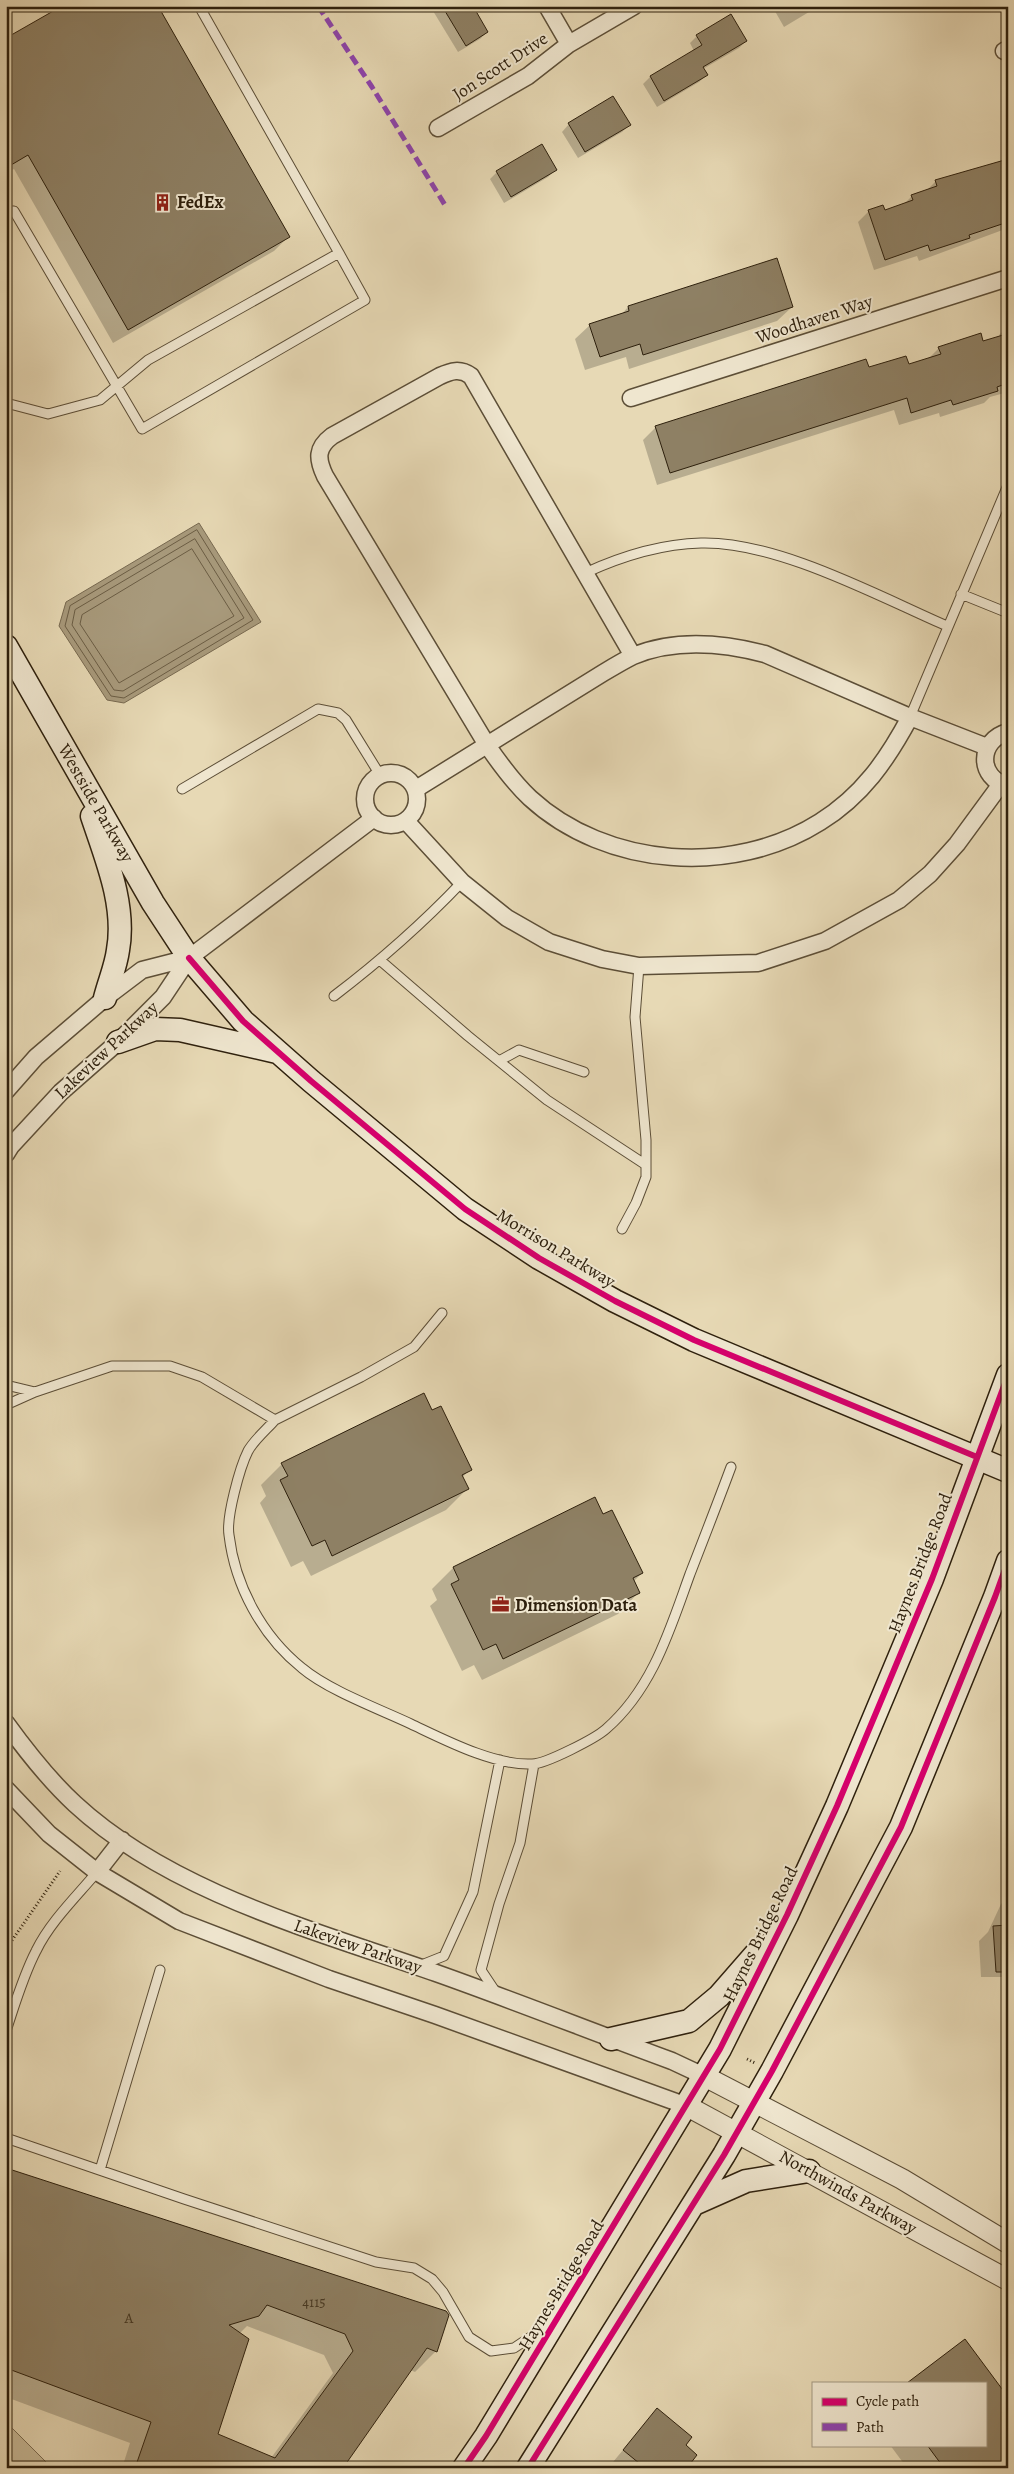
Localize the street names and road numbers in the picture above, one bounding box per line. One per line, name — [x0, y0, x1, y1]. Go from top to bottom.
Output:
street label: Jon Scott Drive — [448, 26, 552, 106]
street label: Woodhaven Way — [752, 289, 876, 349]
street label: Westside Parkway — [52, 739, 140, 867]
street label: Lakeview Parkway — [49, 995, 164, 1104]
street label: Morrison Parkway — [492, 1203, 621, 1293]
street label: Haynes Bridge Road — [882, 1489, 958, 1637]
street label: Haynes Bridge Road — [717, 1862, 803, 2006]
street label: Lakeview Parkway — [291, 1913, 426, 1979]
street label: Northwinds Parkway — [775, 2144, 922, 2240]
street label: Haynes Bridge Road — [513, 2215, 610, 2355]

